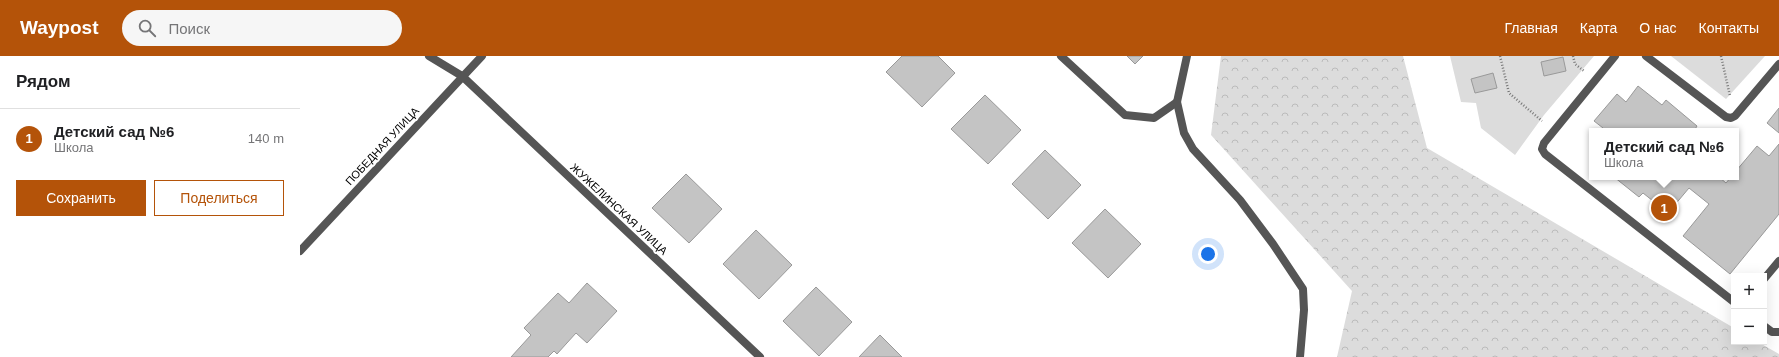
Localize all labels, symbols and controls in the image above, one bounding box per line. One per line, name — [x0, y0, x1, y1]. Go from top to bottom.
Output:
search box — [122, 10, 402, 46]
text: Waypost — [20, 17, 98, 38]
icon: search — [136, 17, 158, 39]
text: Поиск — [168, 20, 210, 37]
text: Главная — [1504, 20, 1558, 36]
text: Карта — [1580, 20, 1617, 36]
text: О нас — [1639, 20, 1677, 36]
text: Контакты — [1699, 20, 1759, 36]
text: Рядом — [16, 72, 71, 91]
street label: ПОБЕДНАЯ УЛИЦА — [343, 104, 422, 187]
text: Детский сад №6 — [54, 123, 174, 140]
popup — [1589, 128, 1739, 180]
text: 1 — [25, 131, 33, 146]
text: 140 m — [248, 131, 284, 146]
text: Детский сад №6 — [1604, 138, 1724, 155]
text: Школа — [54, 140, 94, 155]
text: Школа — [1604, 155, 1643, 170]
street label: ЖУЖЕЛИНСКАЯ УЛИЦА — [568, 161, 670, 257]
button: Сохранить — [16, 180, 146, 216]
button: Поделиться — [154, 180, 284, 216]
pin: 1 — [1651, 193, 1677, 223]
your location — [1198, 244, 1218, 264]
map controls — [1731, 273, 1767, 345]
button: + — [1731, 273, 1767, 309]
button: − — [1731, 309, 1767, 345]

